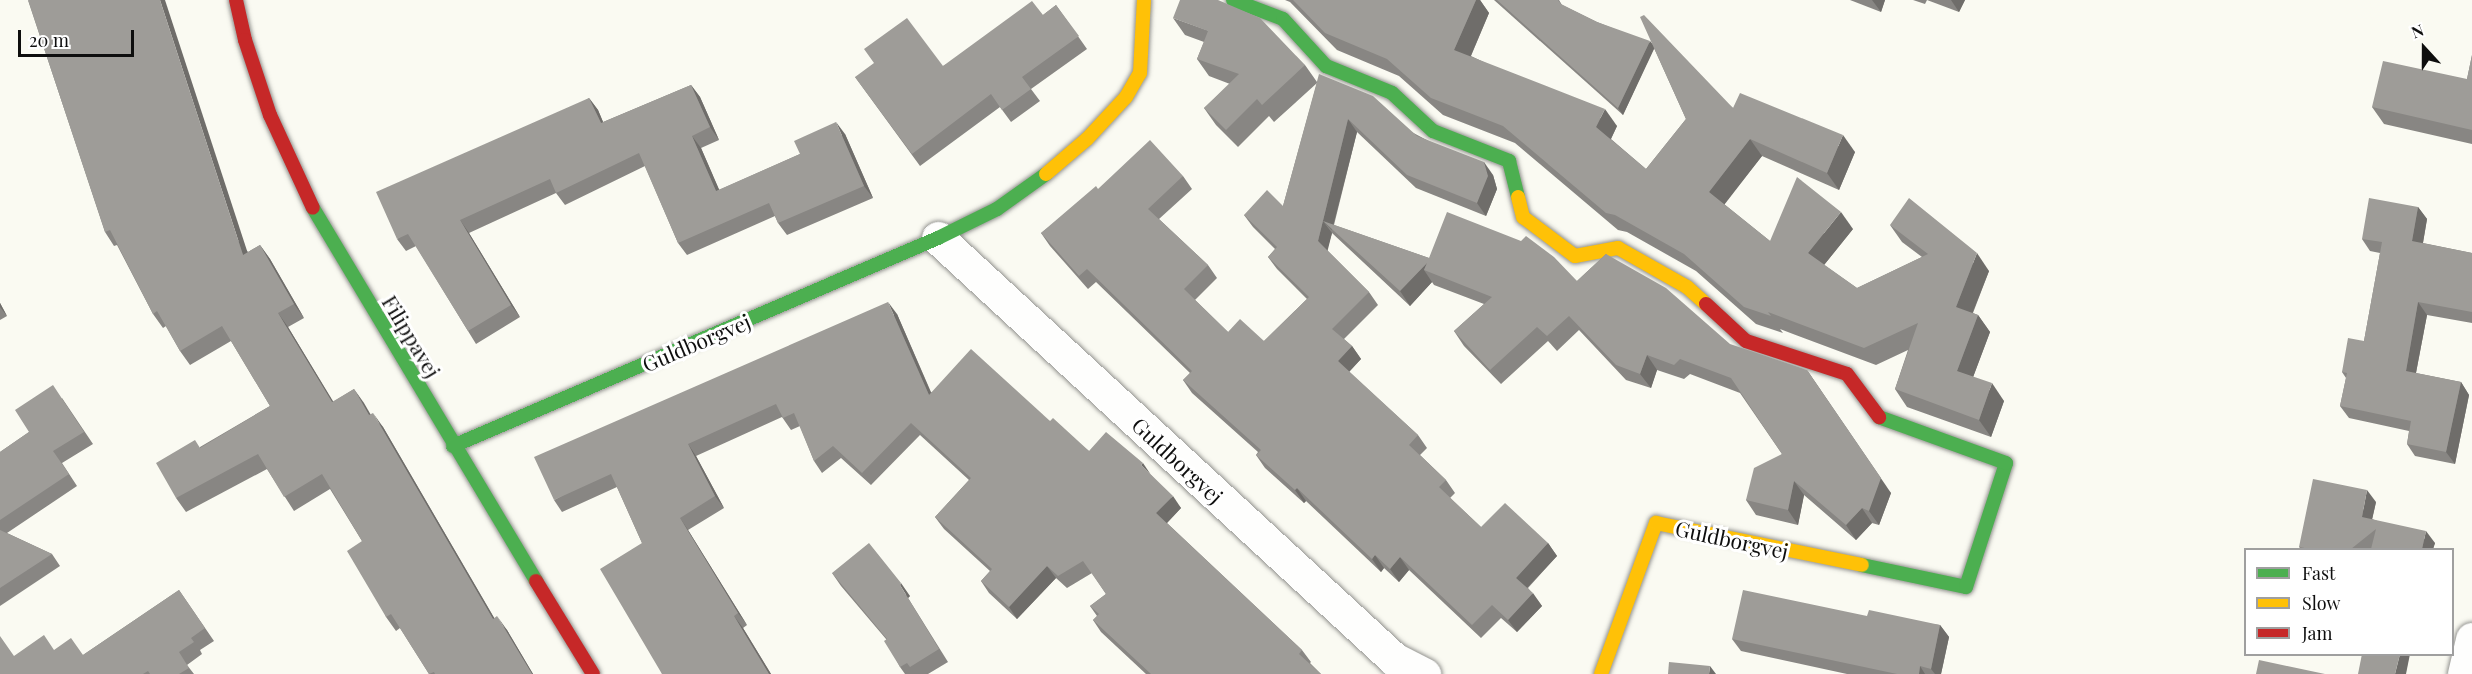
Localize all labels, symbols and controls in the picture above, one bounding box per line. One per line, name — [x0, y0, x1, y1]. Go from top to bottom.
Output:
scale bar — [21, 18, 136, 56]
north arrow — [2394, 18, 2454, 78]
text: N — [2408, 19, 2427, 43]
text: 20 m — [29, 28, 69, 52]
street label: Filippavej — [378, 290, 446, 382]
street label: Guldborgvej — [638, 308, 754, 376]
street label: Guldborgvej — [1127, 412, 1229, 508]
street label: Guldborgvej — [1673, 515, 1791, 563]
legend — [2244, 548, 2454, 656]
text: Fast — [2302, 561, 2335, 585]
text: Slow — [2302, 591, 2340, 615]
text: Jam — [2302, 621, 2332, 645]

